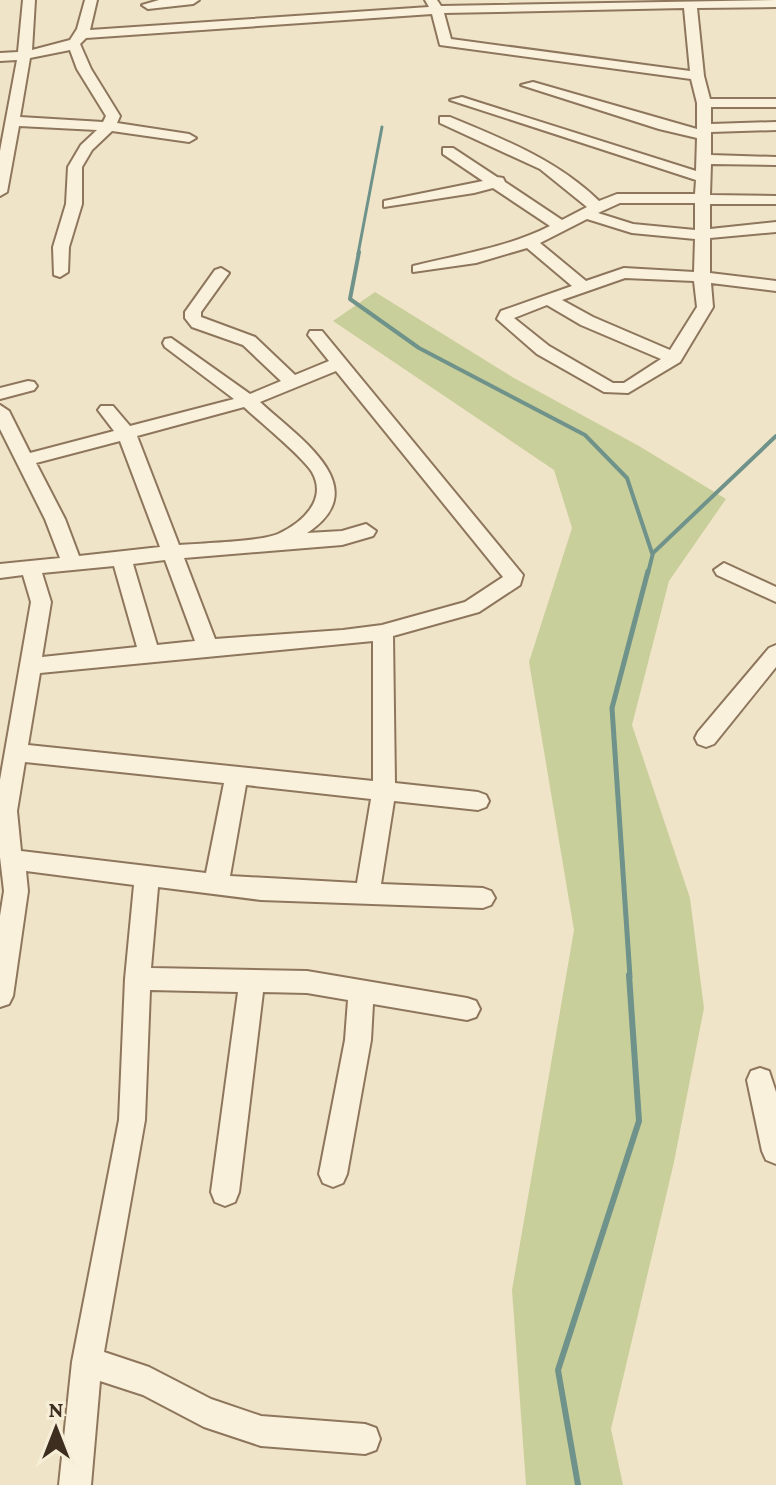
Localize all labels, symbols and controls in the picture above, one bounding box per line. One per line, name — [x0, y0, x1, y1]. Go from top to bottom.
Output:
north arrow — [16, 1389, 96, 1469]
text: N — [49, 1397, 64, 1422]

